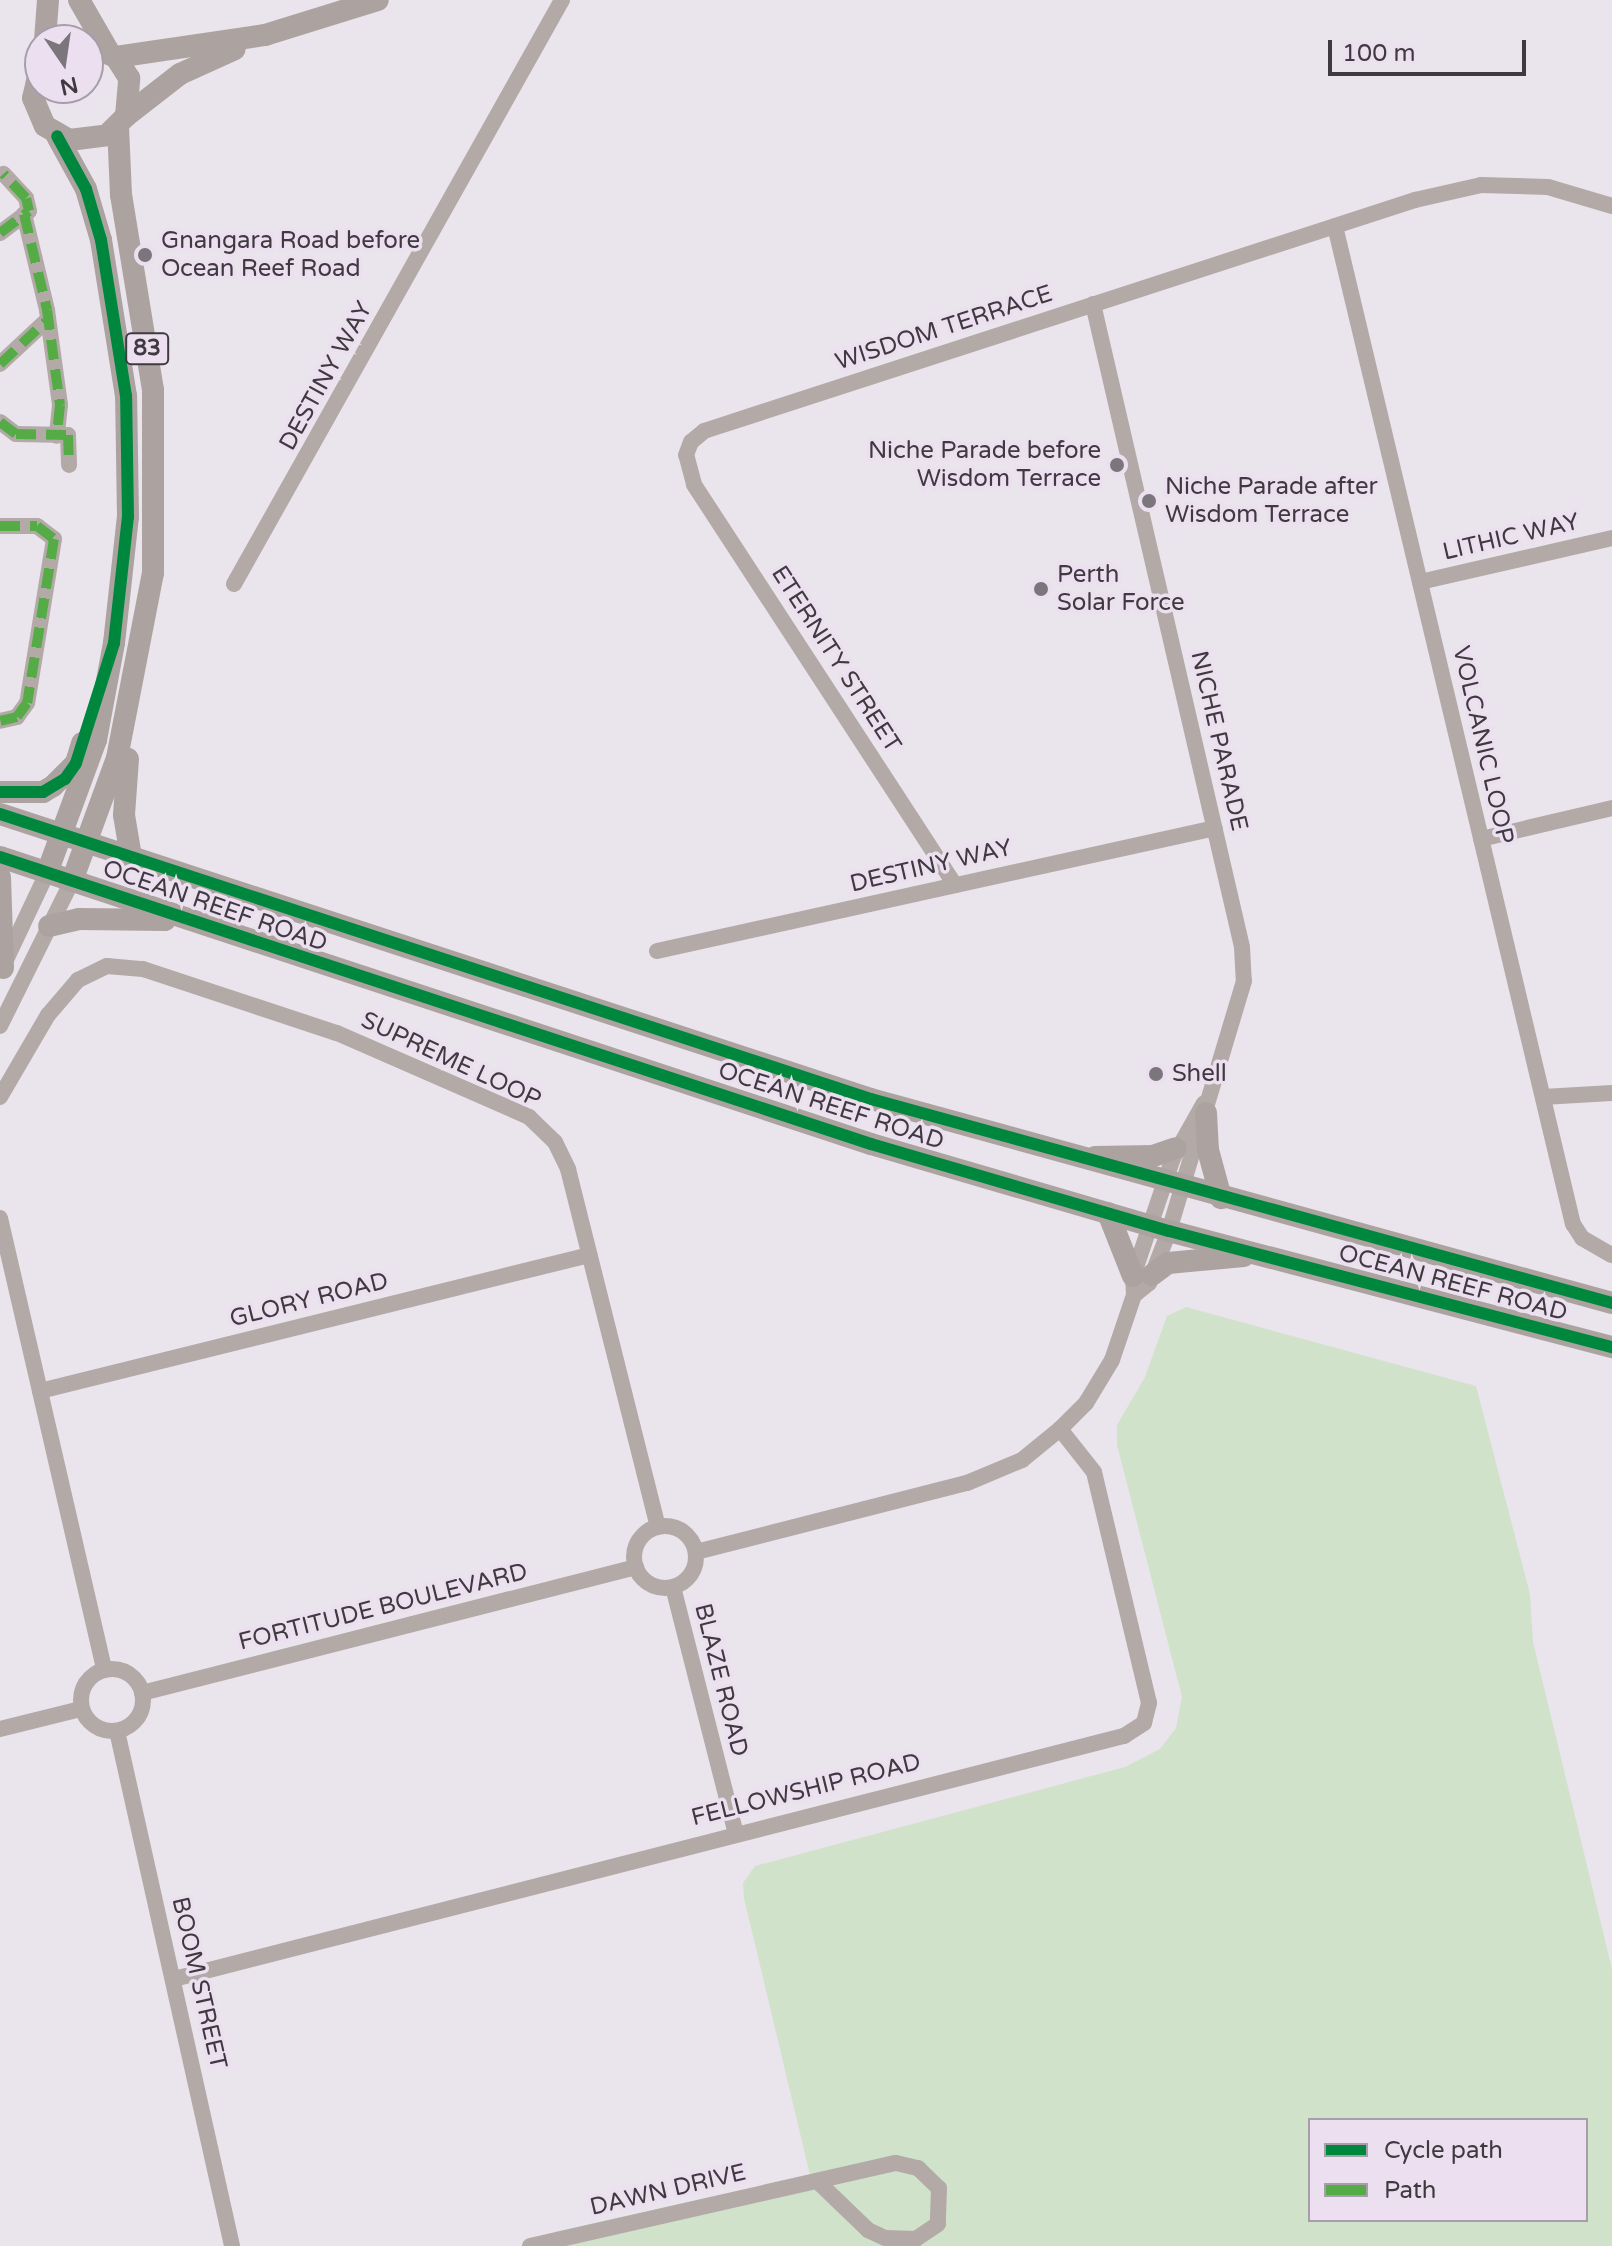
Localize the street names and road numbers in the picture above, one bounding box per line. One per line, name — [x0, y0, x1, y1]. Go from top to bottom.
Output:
street label: WISDOM TERRACE — [832, 279, 1056, 377]
street label: DESTINY WAY — [273, 297, 379, 455]
road number: 83 — [125, 331, 169, 367]
street label: LITHIC WAY — [1440, 507, 1582, 567]
street label: ETERNITY STREET — [765, 560, 907, 758]
street label: VOLCANIC LOOP — [1446, 643, 1520, 847]
street label: NICHE PARADE — [1184, 648, 1254, 834]
street label: DESTINY WAY — [847, 833, 1015, 899]
street label: OCEAN REEF ROAD — [99, 854, 331, 958]
street label: SUPREME LOOP — [356, 1006, 546, 1114]
street label: OCEAN REEF ROAD — [715, 1056, 947, 1156]
street label: OCEAN REEF ROAD — [1335, 1239, 1571, 1327]
street label: GLORY ROAD — [227, 1266, 391, 1334]
street label: FORTITUDE BOULEVARD — [236, 1557, 530, 1657]
street label: BLAZE ROAD — [688, 1600, 754, 1760]
street label: FELLOWSHIP ROAD — [688, 1748, 924, 1832]
street label: BOOM STREET — [165, 1894, 233, 2072]
street label: DAWN DRIVE — [587, 2158, 749, 2222]

